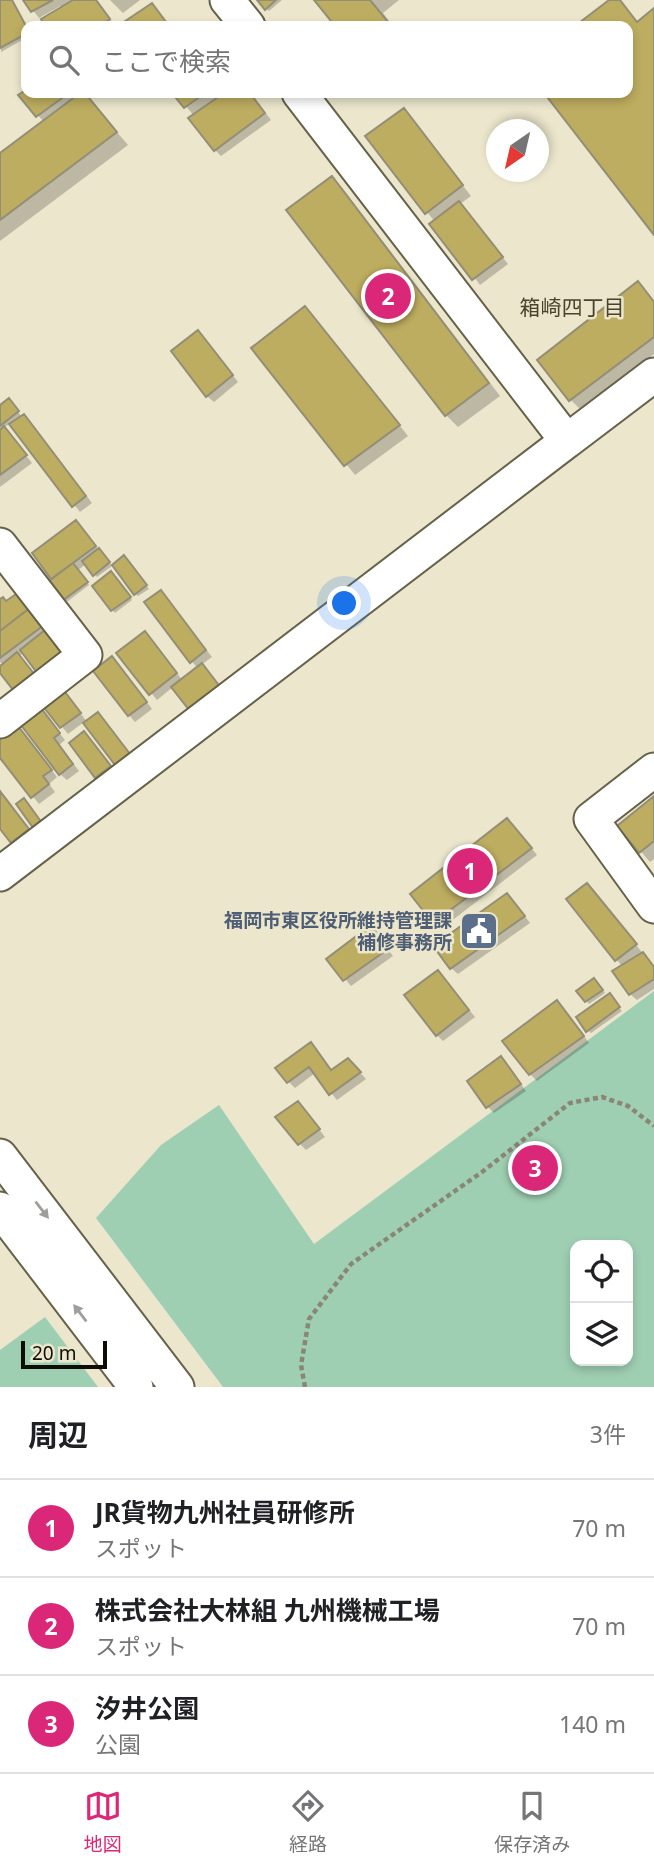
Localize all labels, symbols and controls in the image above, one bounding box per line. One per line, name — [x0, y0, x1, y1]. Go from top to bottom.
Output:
search box — [21, 21, 633, 98]
icon: search — [45, 41, 83, 79]
text: ここで検索 — [101, 43, 231, 79]
north arrow — [486, 119, 549, 182]
pin: 2 — [365, 270, 411, 322]
district label: 箱崎四丁目 — [520, 293, 625, 321]
your location — [327, 586, 361, 620]
pin: 1 — [447, 845, 493, 897]
place label: 福岡市東区役所維持管理課 補修事務所 — [224, 907, 452, 955]
public building icon: 福岡市東区役所維持管理課 補修事務所 — [458, 910, 500, 952]
pin: 3 — [512, 1142, 558, 1194]
one-way arrow — [34, 1201, 49, 1219]
map controls — [570, 1240, 633, 1366]
button: locate — [570, 1240, 633, 1303]
button: layers — [570, 1303, 633, 1366]
one-way arrow — [73, 1304, 87, 1322]
scale bar — [21, 1338, 107, 1370]
text: 20 m — [32, 1340, 76, 1366]
text: 周辺 — [28, 1414, 88, 1455]
text: 3件 — [590, 1418, 626, 1450]
text: JR貨物九州社員研修所 — [95, 1494, 355, 1530]
text: 1 — [44, 1512, 58, 1544]
text: 70 m — [572, 1512, 626, 1544]
text: スポット — [95, 1532, 187, 1564]
text: 株式会社大林組 九州機械工場 — [95, 1592, 440, 1628]
text: 2 — [44, 1610, 58, 1642]
text: 70 m — [572, 1610, 626, 1642]
text: スポット — [95, 1630, 187, 1662]
text: 汐井公園 — [95, 1690, 199, 1726]
text: 3 — [44, 1708, 58, 1740]
text: 140 m — [559, 1708, 626, 1740]
text: 公園 — [95, 1728, 141, 1760]
tab: 地図 — [84, 1787, 122, 1857]
tab: 経路 — [289, 1787, 327, 1857]
tab: 保存済み — [494, 1787, 570, 1857]

